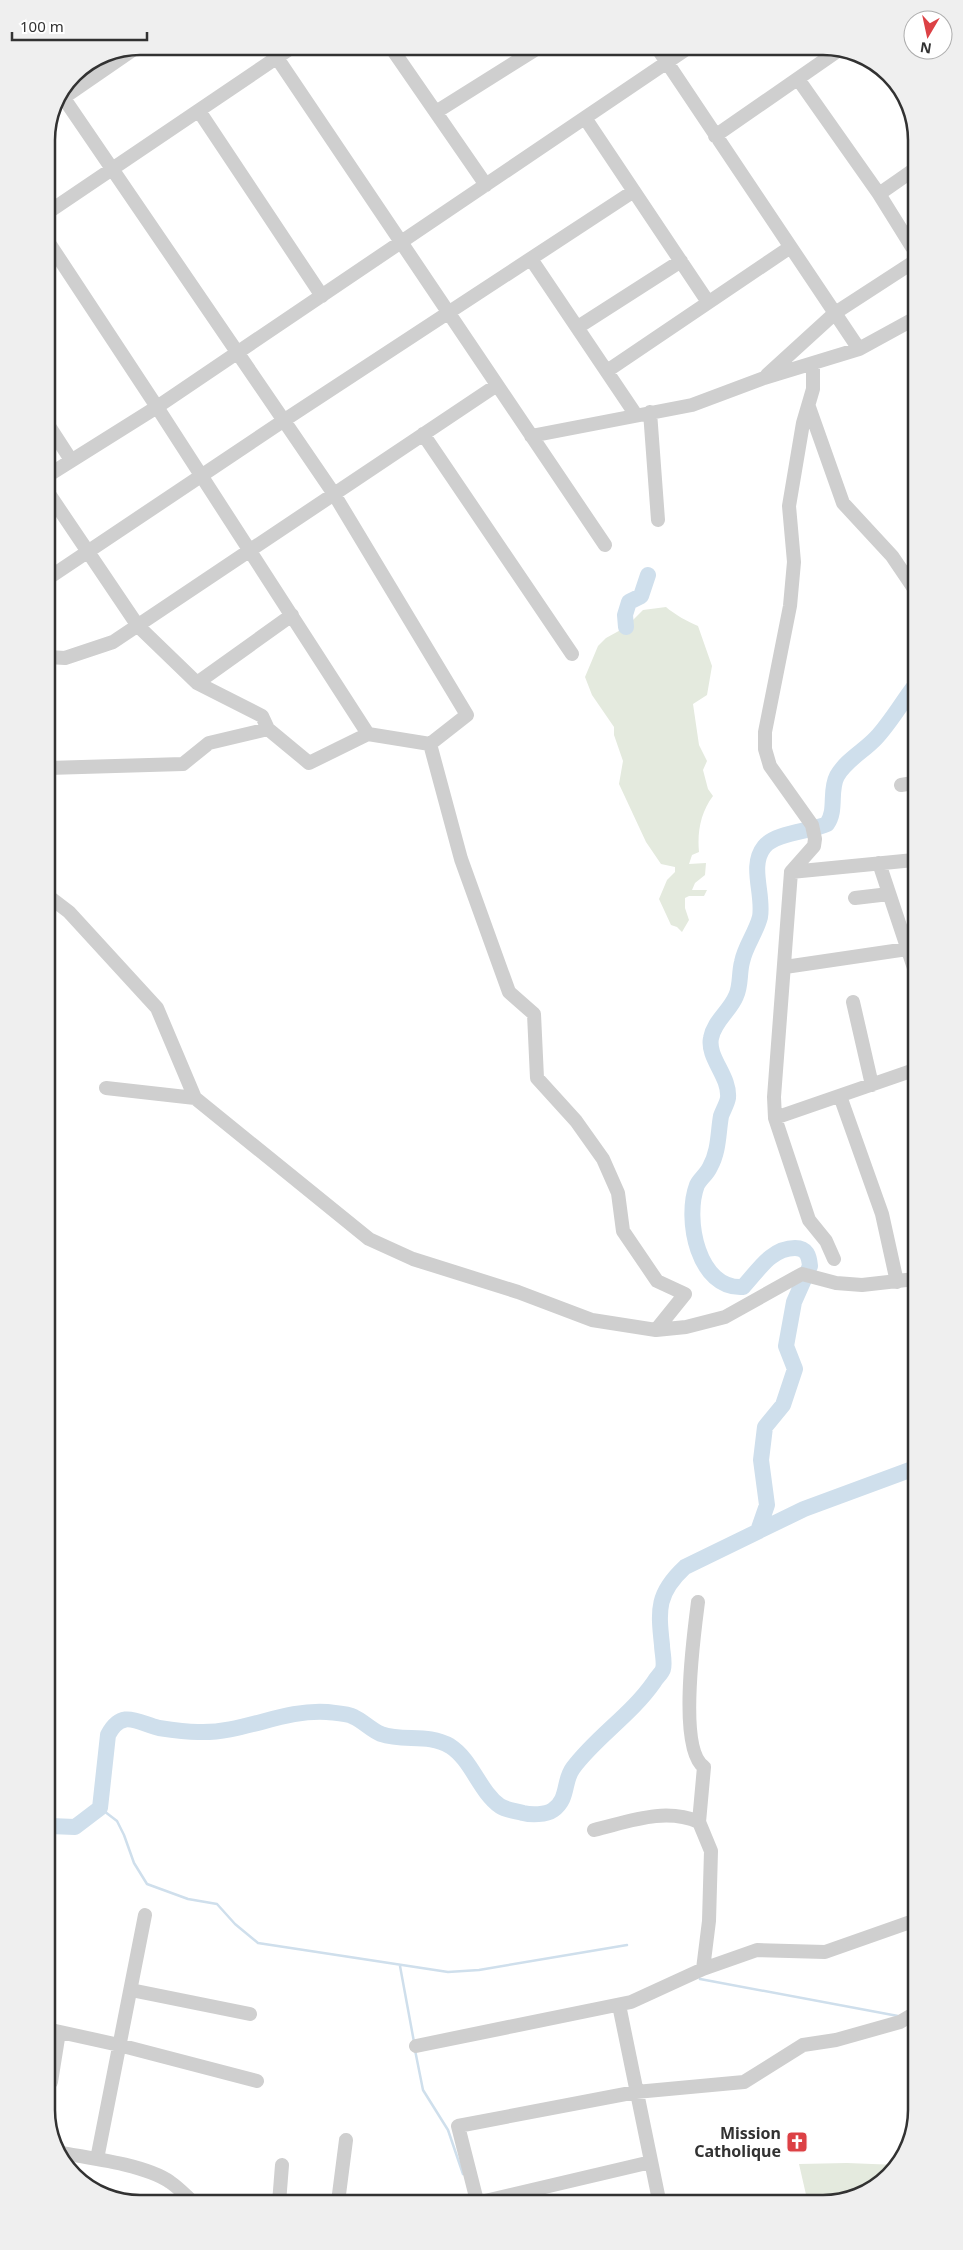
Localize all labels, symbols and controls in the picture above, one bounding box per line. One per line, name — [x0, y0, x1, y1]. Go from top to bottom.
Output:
scale bar — [12, 10, 148, 42]
north arrow — [903, 10, 953, 60]
text: 100 m — [20, 16, 64, 36]
text: N — [919, 38, 933, 59]
place label: Mission Catholique — [694, 2122, 781, 2162]
church icon: Mission Catholique — [785, 2130, 809, 2154]

